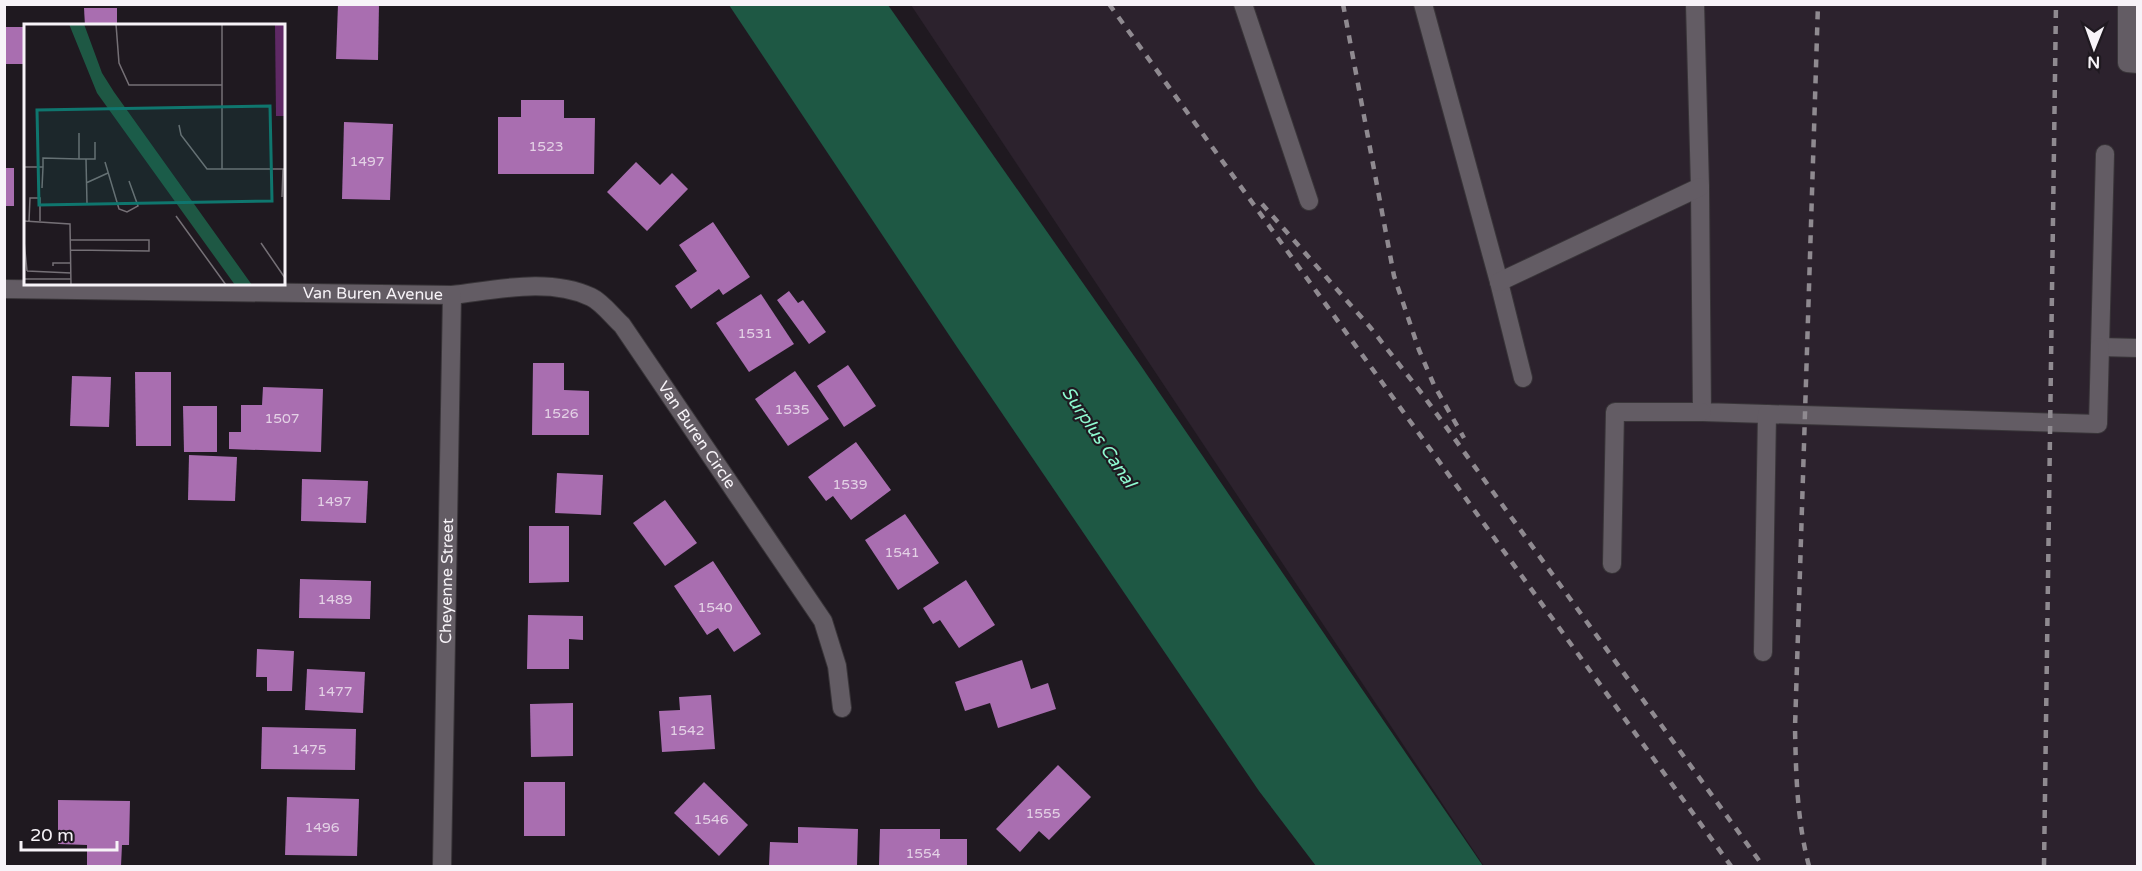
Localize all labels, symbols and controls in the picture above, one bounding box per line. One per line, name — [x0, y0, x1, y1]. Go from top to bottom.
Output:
north arrow — [2064, 18, 2124, 78]
inset map — [24, 24, 285, 285]
text: N — [2087, 52, 2100, 72]
house number: 1523 — [528, 138, 564, 155]
house number: 1497 — [349, 153, 385, 170]
street label: Van Buren Avenue — [303, 283, 443, 305]
house number: 1531 — [737, 325, 773, 342]
street label: Van Buren Circle — [653, 378, 740, 493]
water label: Surplus Canal — [1057, 382, 1142, 494]
house number: 1535 — [774, 401, 810, 418]
house number: 1526 — [543, 405, 579, 422]
house number: 1507 — [264, 410, 300, 427]
house number: 1539 — [832, 476, 868, 493]
house number: 1497 — [316, 493, 352, 510]
street label: Cheyenne Street — [436, 518, 458, 644]
house number: 1541 — [884, 544, 920, 561]
house number: 1489 — [317, 591, 353, 608]
house number: 1540 — [697, 599, 733, 616]
house number: 1477 — [317, 683, 353, 700]
house number: 1542 — [669, 722, 705, 739]
house number: 1475 — [291, 741, 327, 758]
house number: 1555 — [1025, 805, 1061, 822]
house number: 1546 — [693, 811, 729, 828]
scale bar — [21, 814, 117, 852]
house number: 1496 — [304, 819, 340, 836]
text: 20 m — [30, 824, 74, 846]
house number: 1554 — [905, 845, 941, 862]

